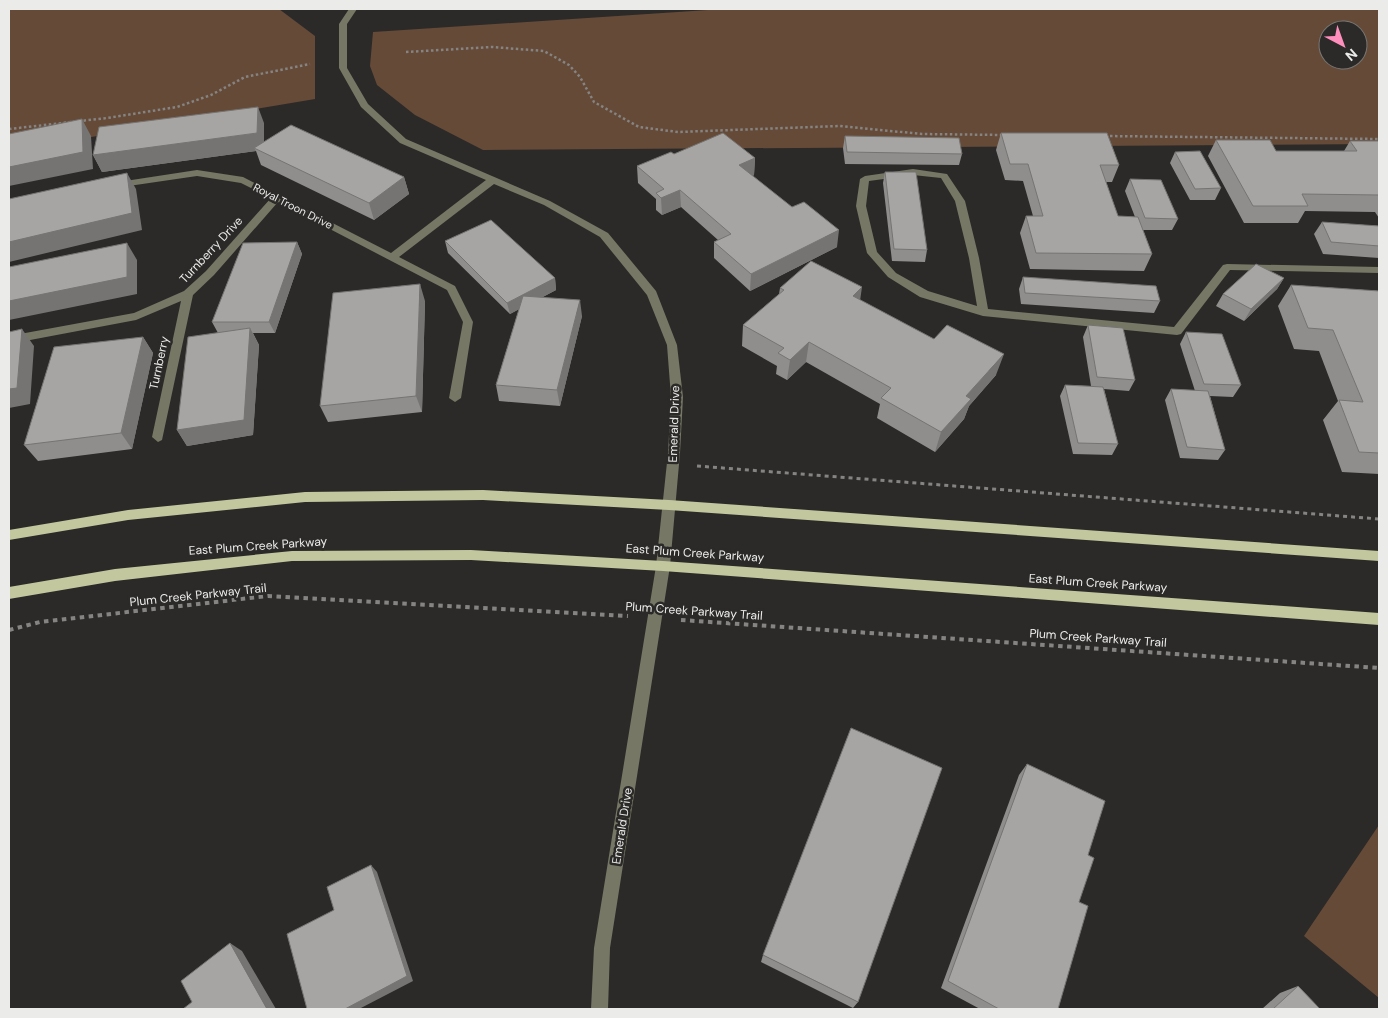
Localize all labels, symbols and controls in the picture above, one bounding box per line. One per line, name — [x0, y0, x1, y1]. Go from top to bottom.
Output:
north arrow — [1318, 20, 1368, 70]
text: N — [1342, 45, 1361, 65]
street label: Royal Troon Drive — [251, 180, 335, 232]
street label: Turnberry Drive — [176, 213, 246, 287]
street label: Turnberry — [146, 335, 173, 391]
street label: Emerald Drive — [665, 385, 683, 463]
street label: East Plum Creek Parkway — [188, 533, 328, 559]
street label: East Plum Creek Parkway — [625, 540, 765, 566]
street label: East Plum Creek Parkway — [1028, 570, 1168, 596]
street label: Plum Creek Parkway Trail — [129, 580, 267, 610]
street label: Plum Creek Parkway Trail — [625, 598, 763, 624]
street label: Plum Creek Parkway Trail — [1029, 625, 1167, 651]
street label: Emerald Drive — [608, 787, 636, 865]

